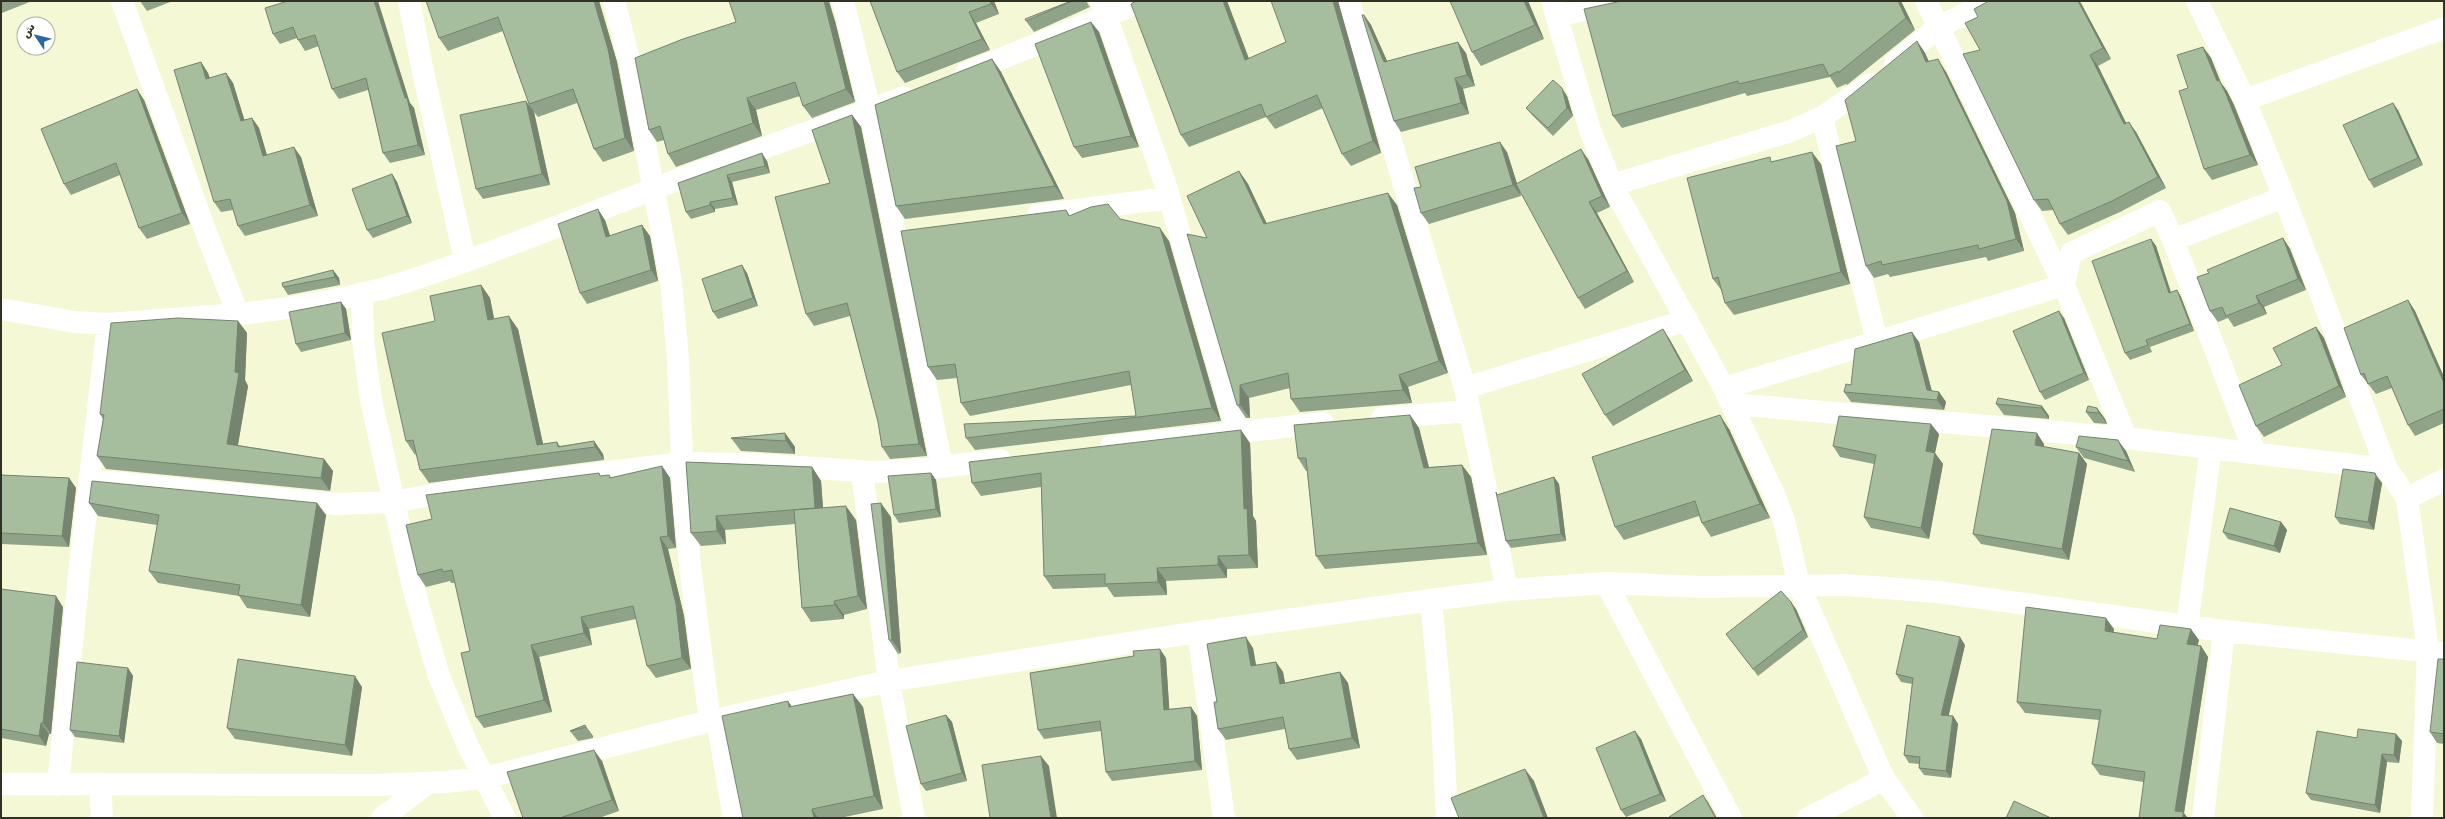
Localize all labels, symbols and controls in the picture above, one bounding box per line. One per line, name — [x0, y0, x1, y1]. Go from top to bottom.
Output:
north arrow — [16, 16, 56, 56]
text: ش — [19, 21, 38, 40]

